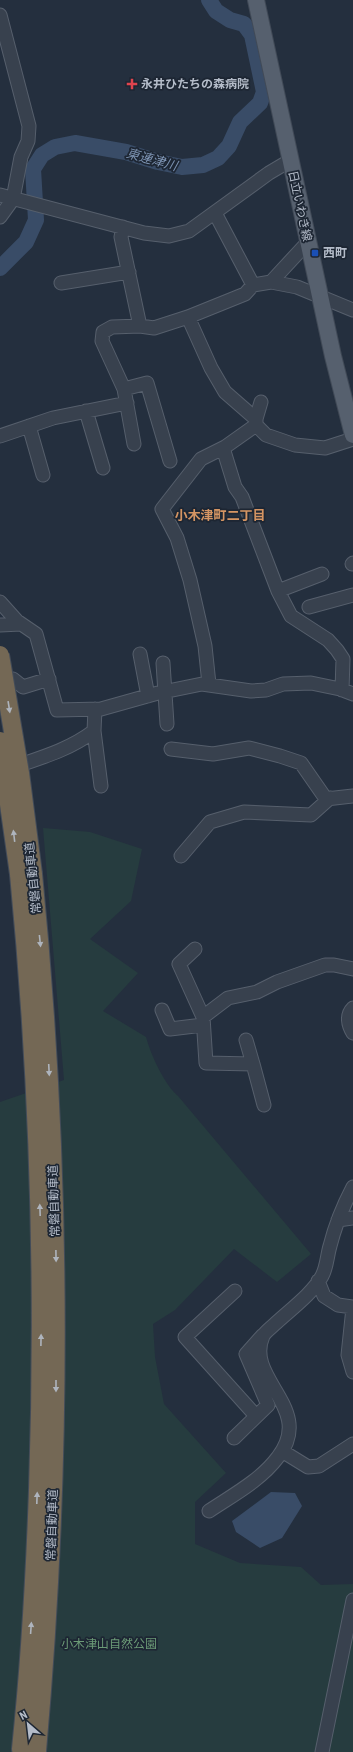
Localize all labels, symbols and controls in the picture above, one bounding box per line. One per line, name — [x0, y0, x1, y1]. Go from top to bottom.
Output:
place label: 永井ひたちの森病院 — [141, 77, 249, 91]
marker: 永井ひたちの森病院 — [126, 78, 138, 90]
water label: 東連津川 — [125, 146, 181, 174]
street label: 日立いわき線 — [286, 169, 314, 243]
place label: 西町 — [323, 246, 347, 260]
marker: 西町 — [310, 248, 320, 258]
district label: 小木津町二丁目 — [174, 508, 266, 523]
one-way arrow — [6, 701, 12, 713]
one-way arrow — [11, 830, 17, 842]
street label: 常磐自動車道 — [22, 841, 44, 915]
one-way arrow — [36, 934, 43, 947]
one-way arrow — [45, 1064, 52, 1076]
street label: 常磐自動車道 — [46, 1165, 62, 1237]
one-way arrow — [36, 1204, 43, 1216]
one-way arrow — [53, 1250, 59, 1263]
one-way arrow — [38, 1333, 44, 1346]
one-way arrow — [53, 1380, 59, 1393]
street label: 常磐自動車道 — [44, 1489, 60, 1561]
one-way arrow — [34, 1492, 41, 1504]
one-way arrow — [27, 1622, 34, 1634]
park label: 小木津山自然公園 — [61, 1637, 157, 1651]
north arrow — [8, 1704, 48, 1744]
text: N — [18, 1708, 30, 1723]

